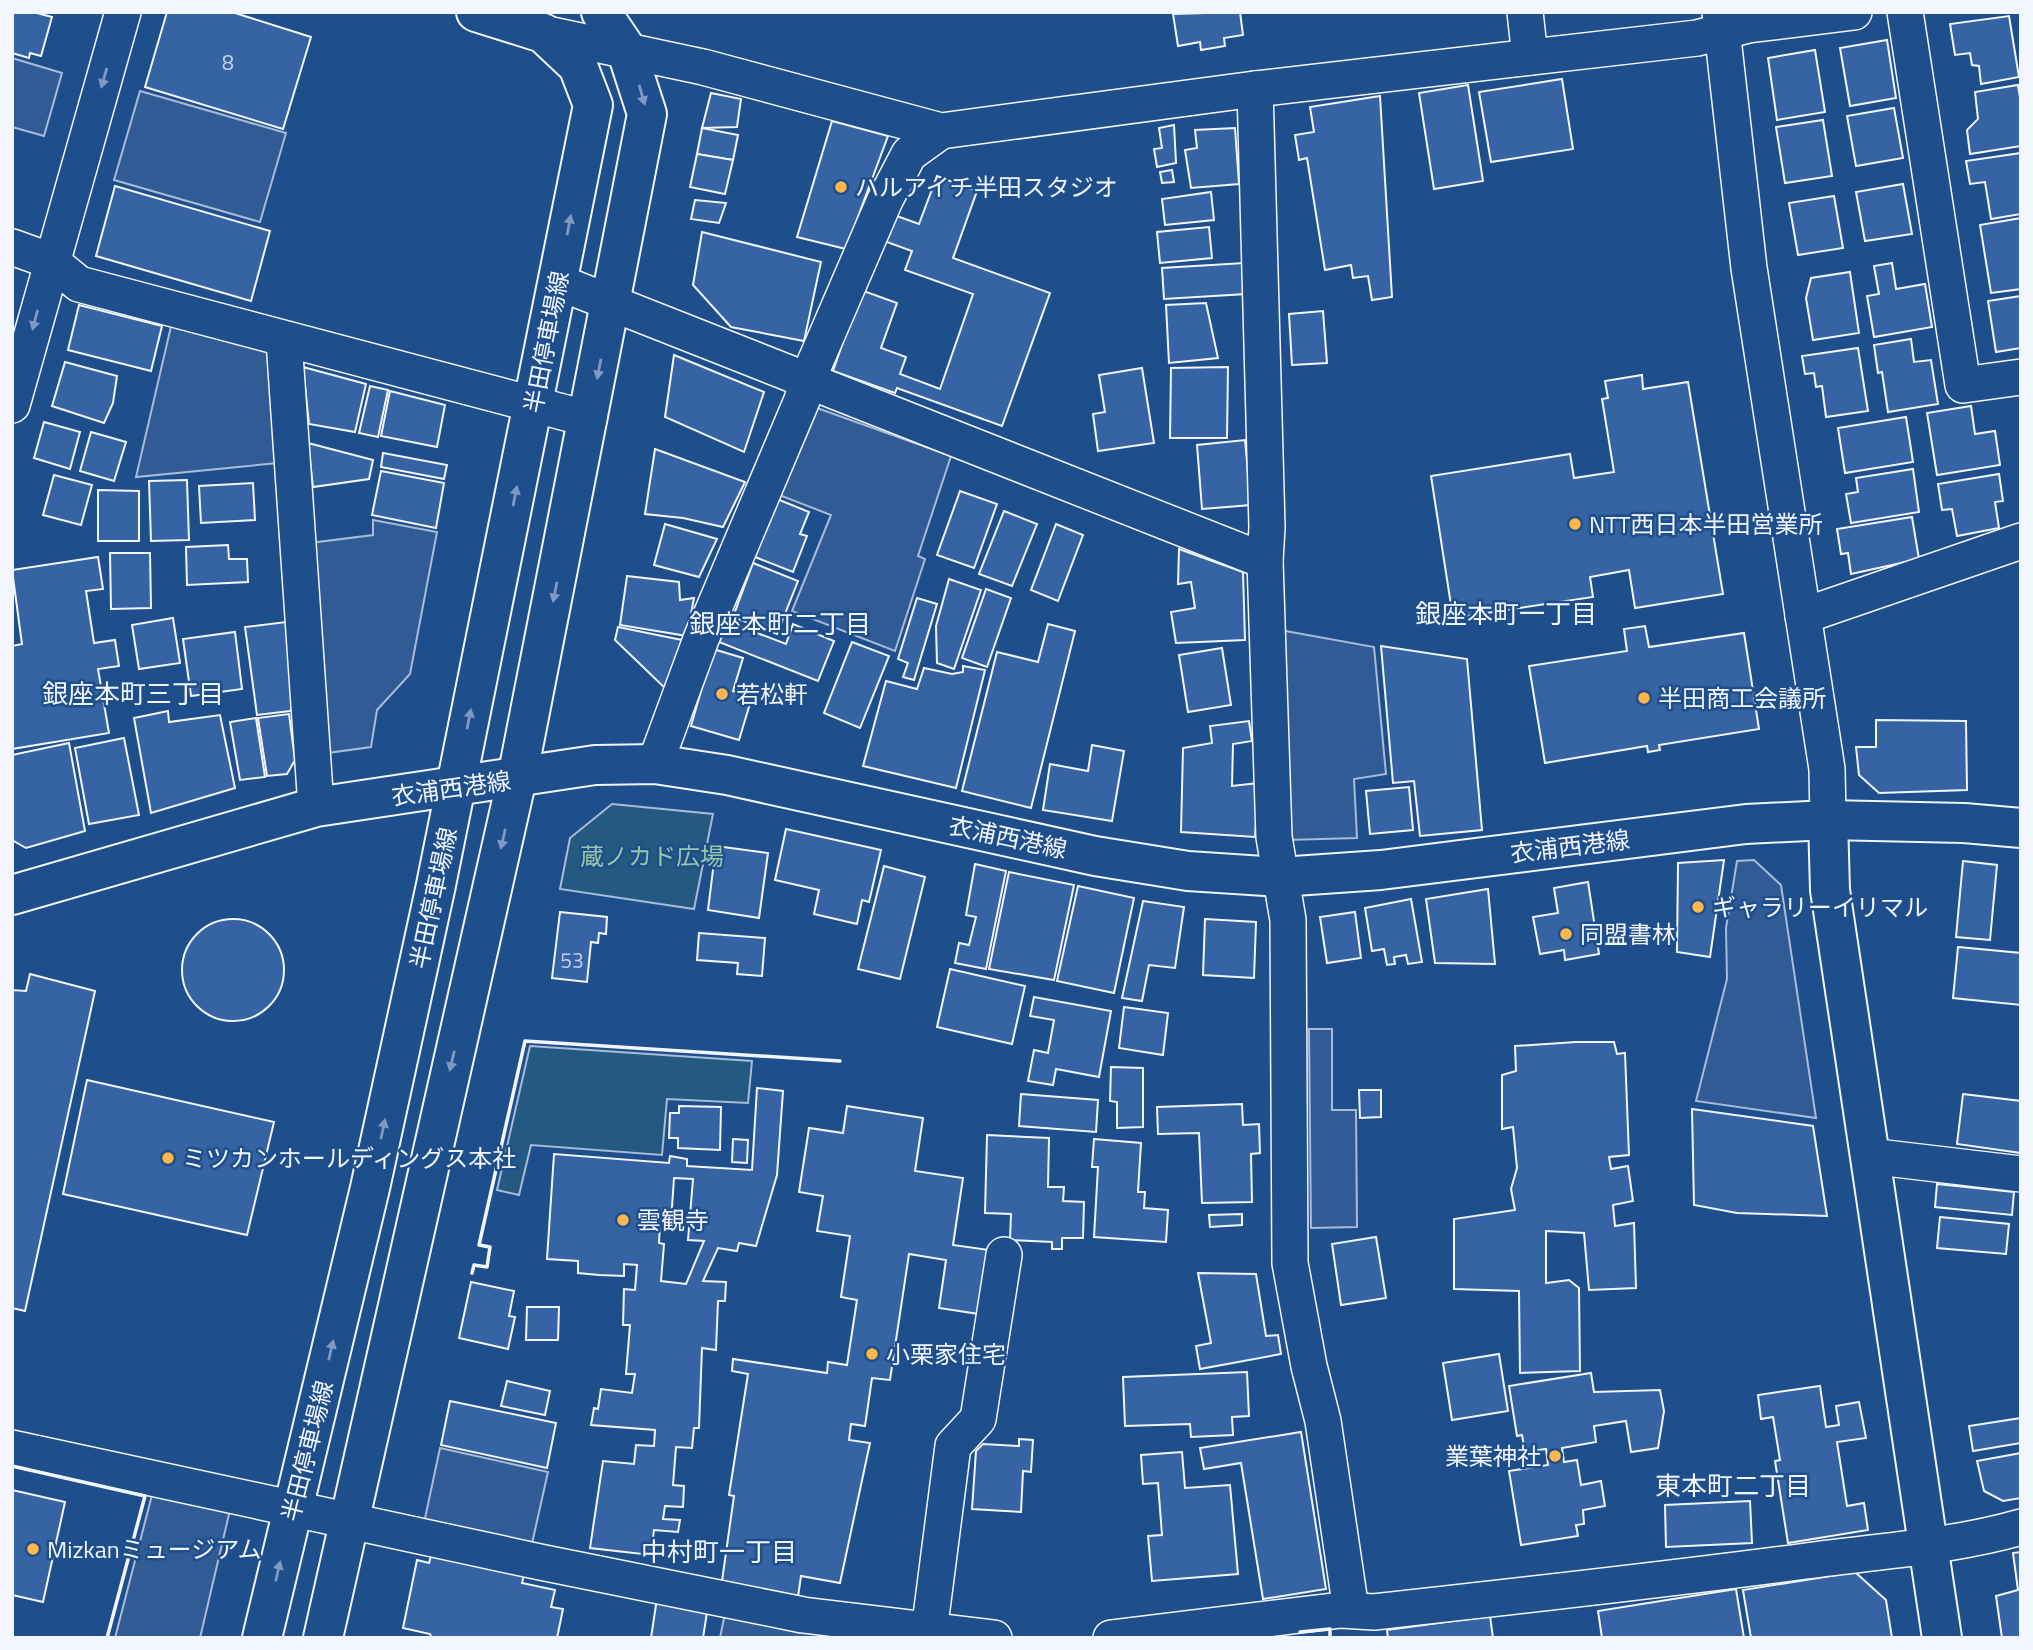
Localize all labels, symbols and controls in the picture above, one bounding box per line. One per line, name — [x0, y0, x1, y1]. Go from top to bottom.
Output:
house number: 8 — [222, 46, 234, 78]
one-way arrow — [98, 67, 109, 89]
one-way arrow — [637, 84, 647, 105]
place label: ハルアイチ半田スタジオ — [855, 169, 1118, 205]
marker: ハルアイチ半田スタジオ — [833, 179, 849, 195]
one-way arrow — [564, 214, 575, 236]
street label: 半田停車場線 — [515, 268, 577, 416]
one-way arrow — [29, 309, 40, 331]
one-way arrow — [593, 358, 604, 380]
one-way arrow — [509, 485, 520, 507]
place label: NTT西日本半田営業所 — [1589, 506, 1822, 542]
marker: NTT西日本半田営業所 — [1567, 516, 1583, 532]
one-way arrow — [550, 581, 561, 603]
district label: 銀座本町一丁目 — [1415, 594, 1597, 633]
district label: 銀座本町二丁目 — [689, 604, 871, 643]
district label: 銀座本町三丁目 — [42, 674, 224, 713]
place label: 若松軒 — [736, 676, 808, 712]
place label: 半田商工会議所 — [1658, 680, 1826, 716]
marker: 若松軒 — [714, 686, 730, 702]
marker: 半田商工会議所 — [1636, 690, 1652, 706]
one-way arrow — [464, 708, 475, 730]
street label: 衣浦西港線 — [389, 762, 513, 814]
street label: 衣浦西港線 — [946, 807, 1070, 867]
street label: 衣浦西港線 — [1508, 821, 1632, 871]
street label: 半田停車場線 — [400, 824, 466, 972]
one-way arrow — [497, 828, 508, 850]
park label: 蔵ノカド広場 — [580, 838, 724, 874]
place label: ギャラリーイリマル — [1712, 889, 1928, 925]
marker: ギャラリーイリマル — [1690, 899, 1706, 915]
place label: 同盟書林 — [1580, 916, 1676, 952]
marker: 同盟書林 — [1558, 926, 1574, 942]
house number: 53 — [560, 944, 584, 976]
one-way arrow — [447, 1050, 458, 1072]
one-way arrow — [377, 1118, 388, 1140]
place label: ミツカンホールディングス本社 — [182, 1140, 516, 1176]
marker: ミツカンホールディングス本社 — [160, 1150, 176, 1166]
place label: 雲観寺 — [637, 1202, 709, 1238]
marker: 雲観寺 — [615, 1212, 631, 1228]
place label: 小栗家住宅 — [886, 1336, 1006, 1372]
one-way arrow — [326, 1339, 337, 1361]
marker: 小栗家住宅 — [864, 1346, 880, 1362]
street label: 半田停車場線 — [272, 1377, 342, 1525]
place label: 業葉神社 — [1445, 1438, 1541, 1474]
marker: 業葉神社 — [1547, 1448, 1563, 1464]
district label: 東本町二丁目 — [1655, 1466, 1811, 1505]
place label: Mizkanミュージアム — [47, 1531, 262, 1567]
district label: 中村町一丁目 — [641, 1532, 797, 1571]
marker: Mizkanミュージアム — [25, 1541, 41, 1557]
one-way arrow — [273, 1560, 284, 1582]

